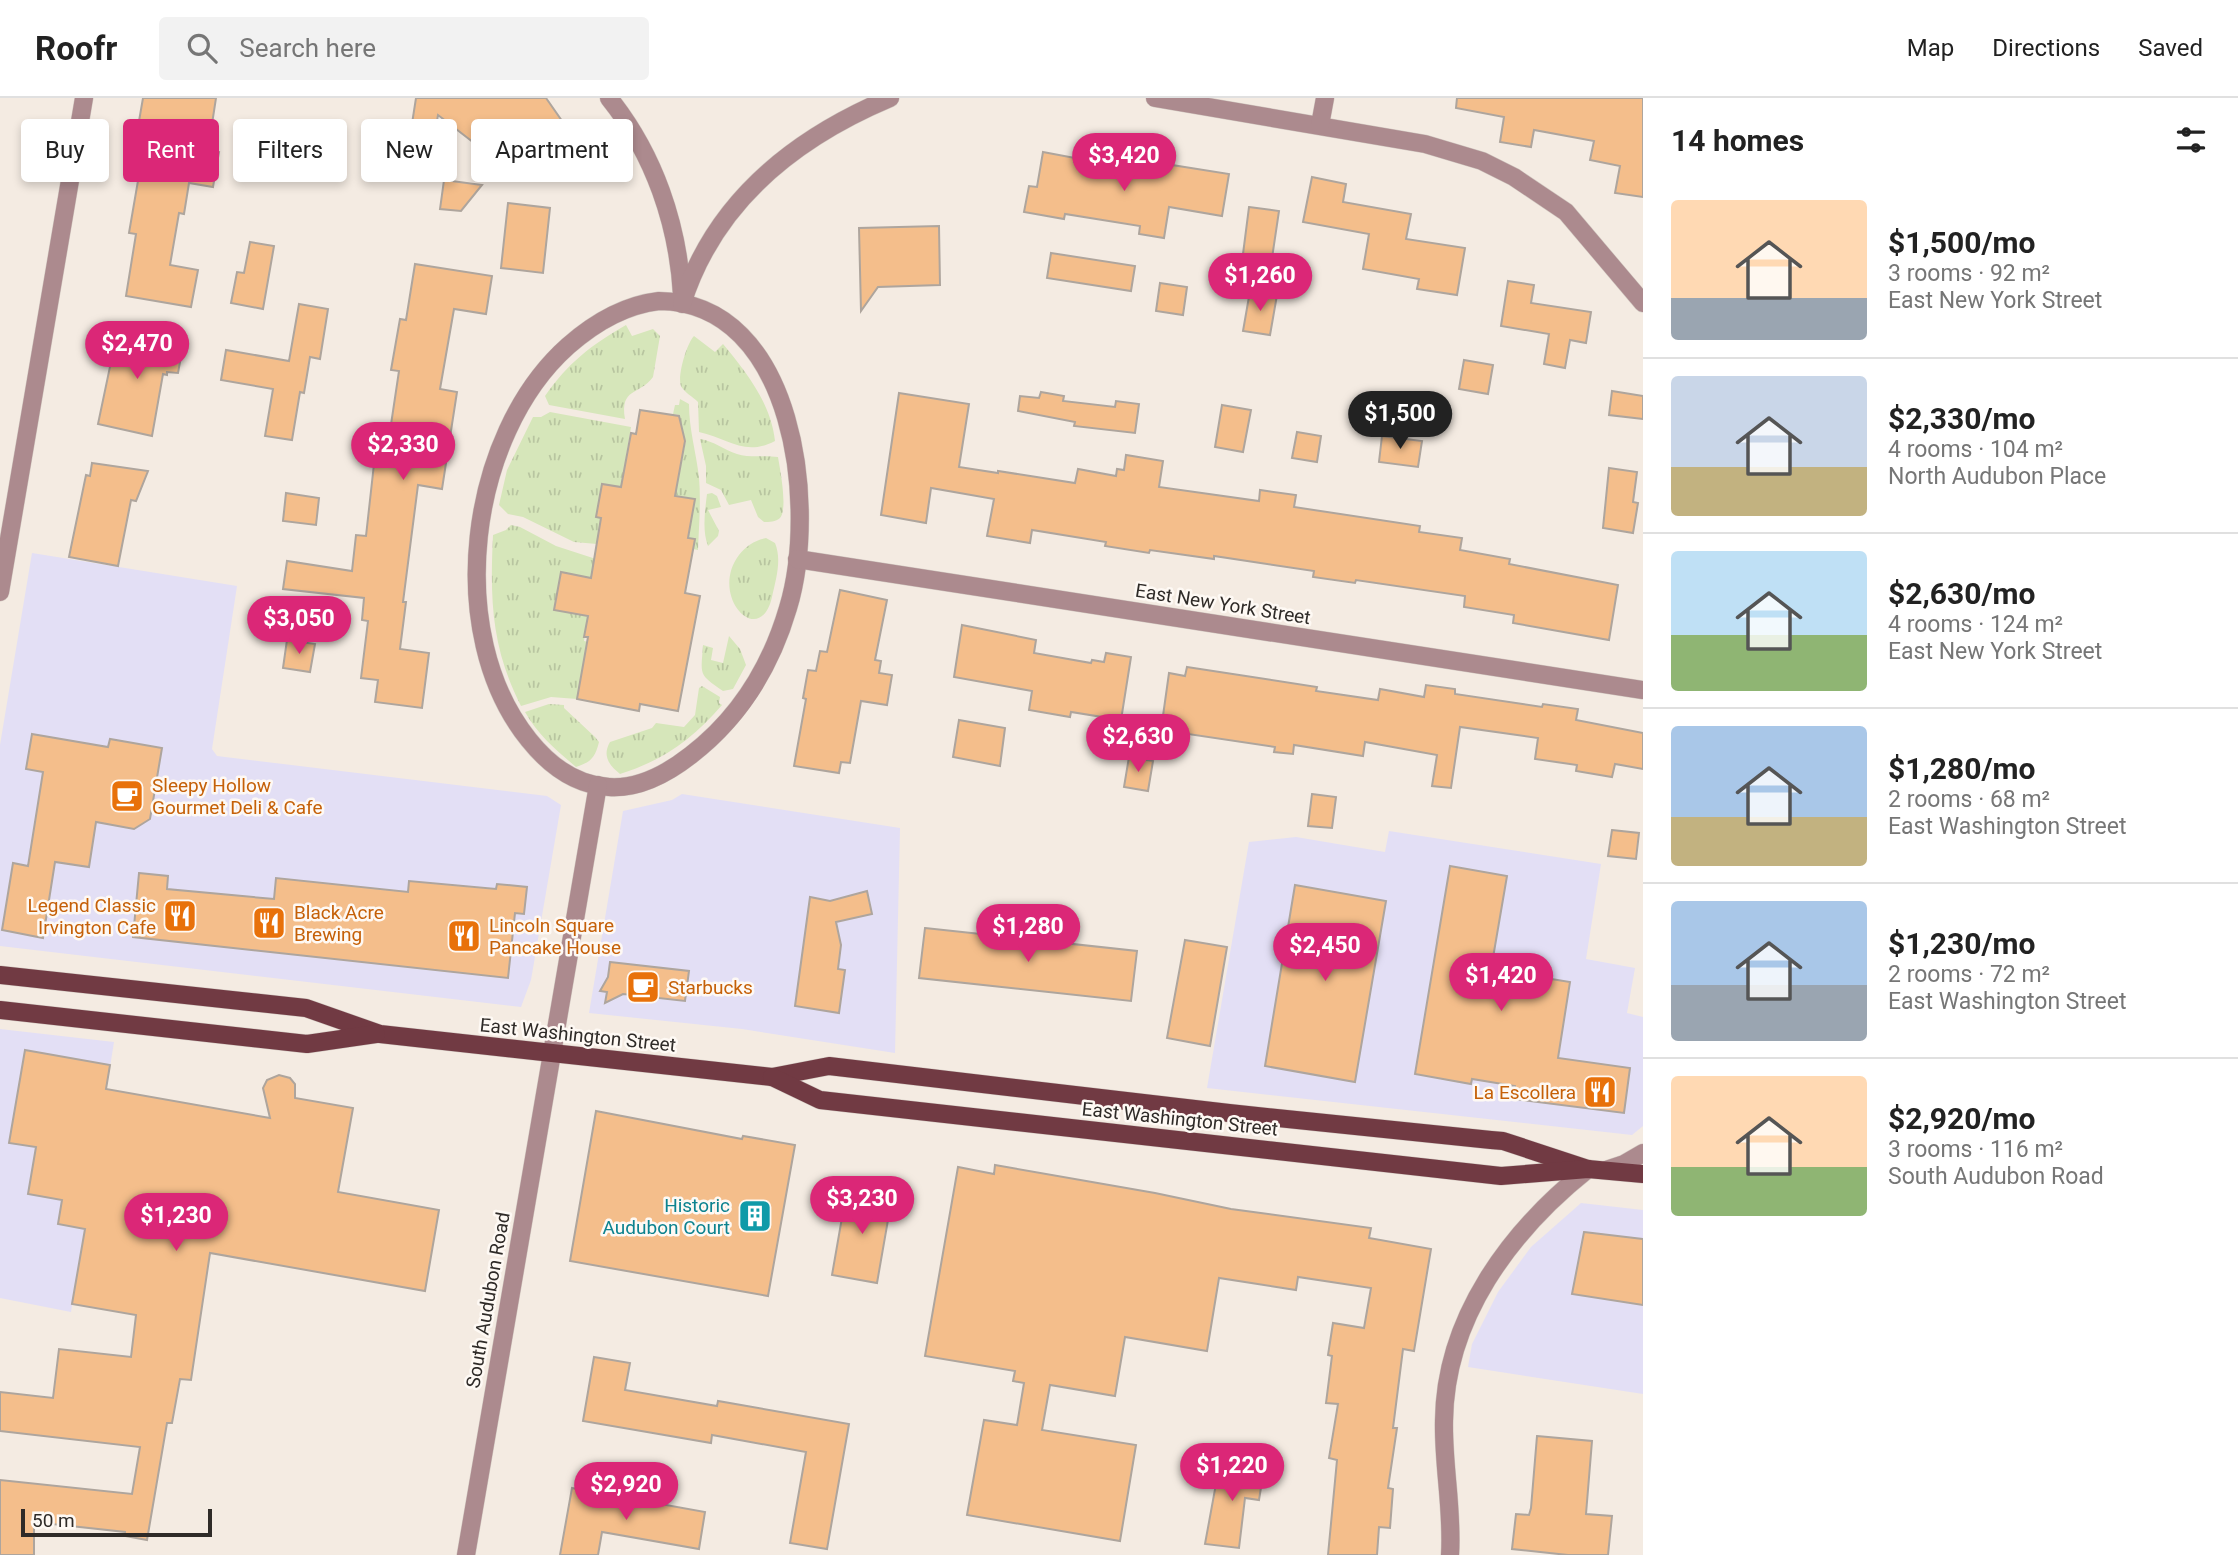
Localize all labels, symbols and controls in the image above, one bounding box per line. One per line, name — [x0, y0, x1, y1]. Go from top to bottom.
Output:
search box — [159, 17, 649, 80]
text: Roofr — [35, 29, 117, 68]
icon: search — [183, 29, 221, 67]
text: Search here — [239, 33, 376, 63]
text: Map — [1907, 34, 1954, 62]
text: Directions — [1992, 34, 2100, 62]
text: Saved — [2138, 34, 2203, 62]
chip: Buy — [21, 119, 109, 182]
chip: Rent — [123, 119, 219, 182]
chip: Filters — [233, 119, 347, 182]
chip: New — [361, 119, 457, 182]
chip: Apartment — [471, 119, 633, 182]
icon: filters — [2172, 121, 2210, 159]
text: 14 homes — [1671, 123, 1804, 158]
pin: $3,420 — [1067, 134, 1181, 193]
text: $3,420 — [1088, 142, 1160, 169]
text: $1,500/mo — [1888, 225, 2036, 260]
icon: home — [1727, 228, 1811, 312]
pin: $1,260 — [1203, 254, 1317, 313]
text: 3 rooms · 92 m² — [1888, 260, 2050, 287]
text: $1,260 — [1224, 262, 1296, 289]
text: East New York Street — [1888, 287, 2102, 314]
pin: $2,470 — [80, 322, 194, 381]
text: $2,470 — [101, 330, 173, 357]
pin: $1,500 — [1343, 392, 1457, 451]
text: $1,500 — [1364, 400, 1436, 427]
text: $2,330/mo — [1888, 401, 2036, 436]
icon: home — [1727, 404, 1811, 488]
pin: $2,330 — [346, 422, 460, 482]
text: $2,330 — [367, 431, 439, 458]
text: 4 rooms · 104 m² — [1888, 436, 2063, 463]
text: North Audubon Place — [1888, 463, 2106, 490]
text: $2,630/mo — [1888, 576, 2036, 611]
street label: East New York Street — [1134, 579, 1312, 629]
icon: home — [1727, 579, 1811, 663]
pin: $3,050 — [242, 596, 356, 656]
text: $3,050 — [263, 605, 335, 632]
text: 4 rooms · 124 m² — [1888, 611, 2063, 638]
text: East New York Street — [1888, 638, 2102, 665]
pin: $2,630 — [1081, 714, 1195, 774]
text: $2,630 — [1102, 723, 1174, 750]
text: $1,280/mo — [1888, 751, 2036, 786]
icon: home — [1727, 754, 1811, 838]
place label: Sleepy Hollow Gourmet Deli & Cafe — [152, 774, 323, 819]
cafe icon: Sleepy Hollow Gourmet Deli & Cafe — [108, 777, 146, 815]
text: 2 rooms · 68 m² — [1888, 786, 2050, 813]
text: East Washington Street — [1888, 813, 2126, 840]
place label: Legend Classic Irvington Cafe — [28, 894, 156, 939]
restaurant icon: Legend Classic Irvington Cafe — [161, 897, 199, 935]
place label: Black Acre Brewing — [294, 901, 384, 946]
restaurant icon: Black Acre Brewing — [250, 904, 288, 942]
pin: $1,280 — [971, 904, 1085, 964]
text: $1,280 — [992, 913, 1064, 940]
place label: Lincoln Square Pancake House — [489, 914, 621, 959]
restaurant icon: Lincoln Square Pancake House — [445, 917, 483, 955]
pin: $2,450 — [1268, 924, 1382, 983]
text: $1,230/mo — [1888, 926, 2036, 961]
icon: home — [1727, 929, 1811, 1013]
text: $2,450 — [1289, 932, 1361, 959]
pin: $1,420 — [1444, 954, 1558, 1013]
text: 2 rooms · 72 m² — [1888, 961, 2050, 988]
text: $1,420 — [1465, 962, 1537, 989]
cafe icon: Starbucks — [624, 968, 662, 1006]
place label: Starbucks — [668, 976, 753, 999]
text: East Washington Street — [1888, 988, 2126, 1015]
street label: East Washington Street — [479, 1013, 677, 1057]
restaurant icon: La Escollera — [1581, 1073, 1619, 1111]
place label: La Escollera — [1474, 1081, 1576, 1104]
street label: East Washington Street — [1081, 1097, 1279, 1141]
text: $2,920/mo — [1888, 1101, 2036, 1136]
icon: home — [1727, 1104, 1811, 1188]
text: 3 rooms · 116 m² — [1888, 1136, 2063, 1163]
text: South Audubon Road — [1888, 1163, 2104, 1190]
pin: $3,230 — [805, 1176, 919, 1236]
text: $3,230 — [826, 1185, 898, 1212]
pin: $1,230 — [119, 1194, 233, 1253]
place label: Historic Audubon Court — [603, 1194, 730, 1239]
building icon: Historic Audubon Court — [736, 1197, 774, 1235]
text: $1,230 — [140, 1202, 212, 1229]
street label: South Audubon Road — [461, 1210, 515, 1390]
pin: $1,220 — [1175, 1444, 1289, 1503]
text: $1,220 — [1196, 1452, 1268, 1479]
pin: $2,920 — [569, 1462, 683, 1522]
text: $2,920 — [590, 1471, 662, 1498]
scale bar — [21, 1506, 212, 1538]
text: 50 m — [32, 1509, 75, 1532]

